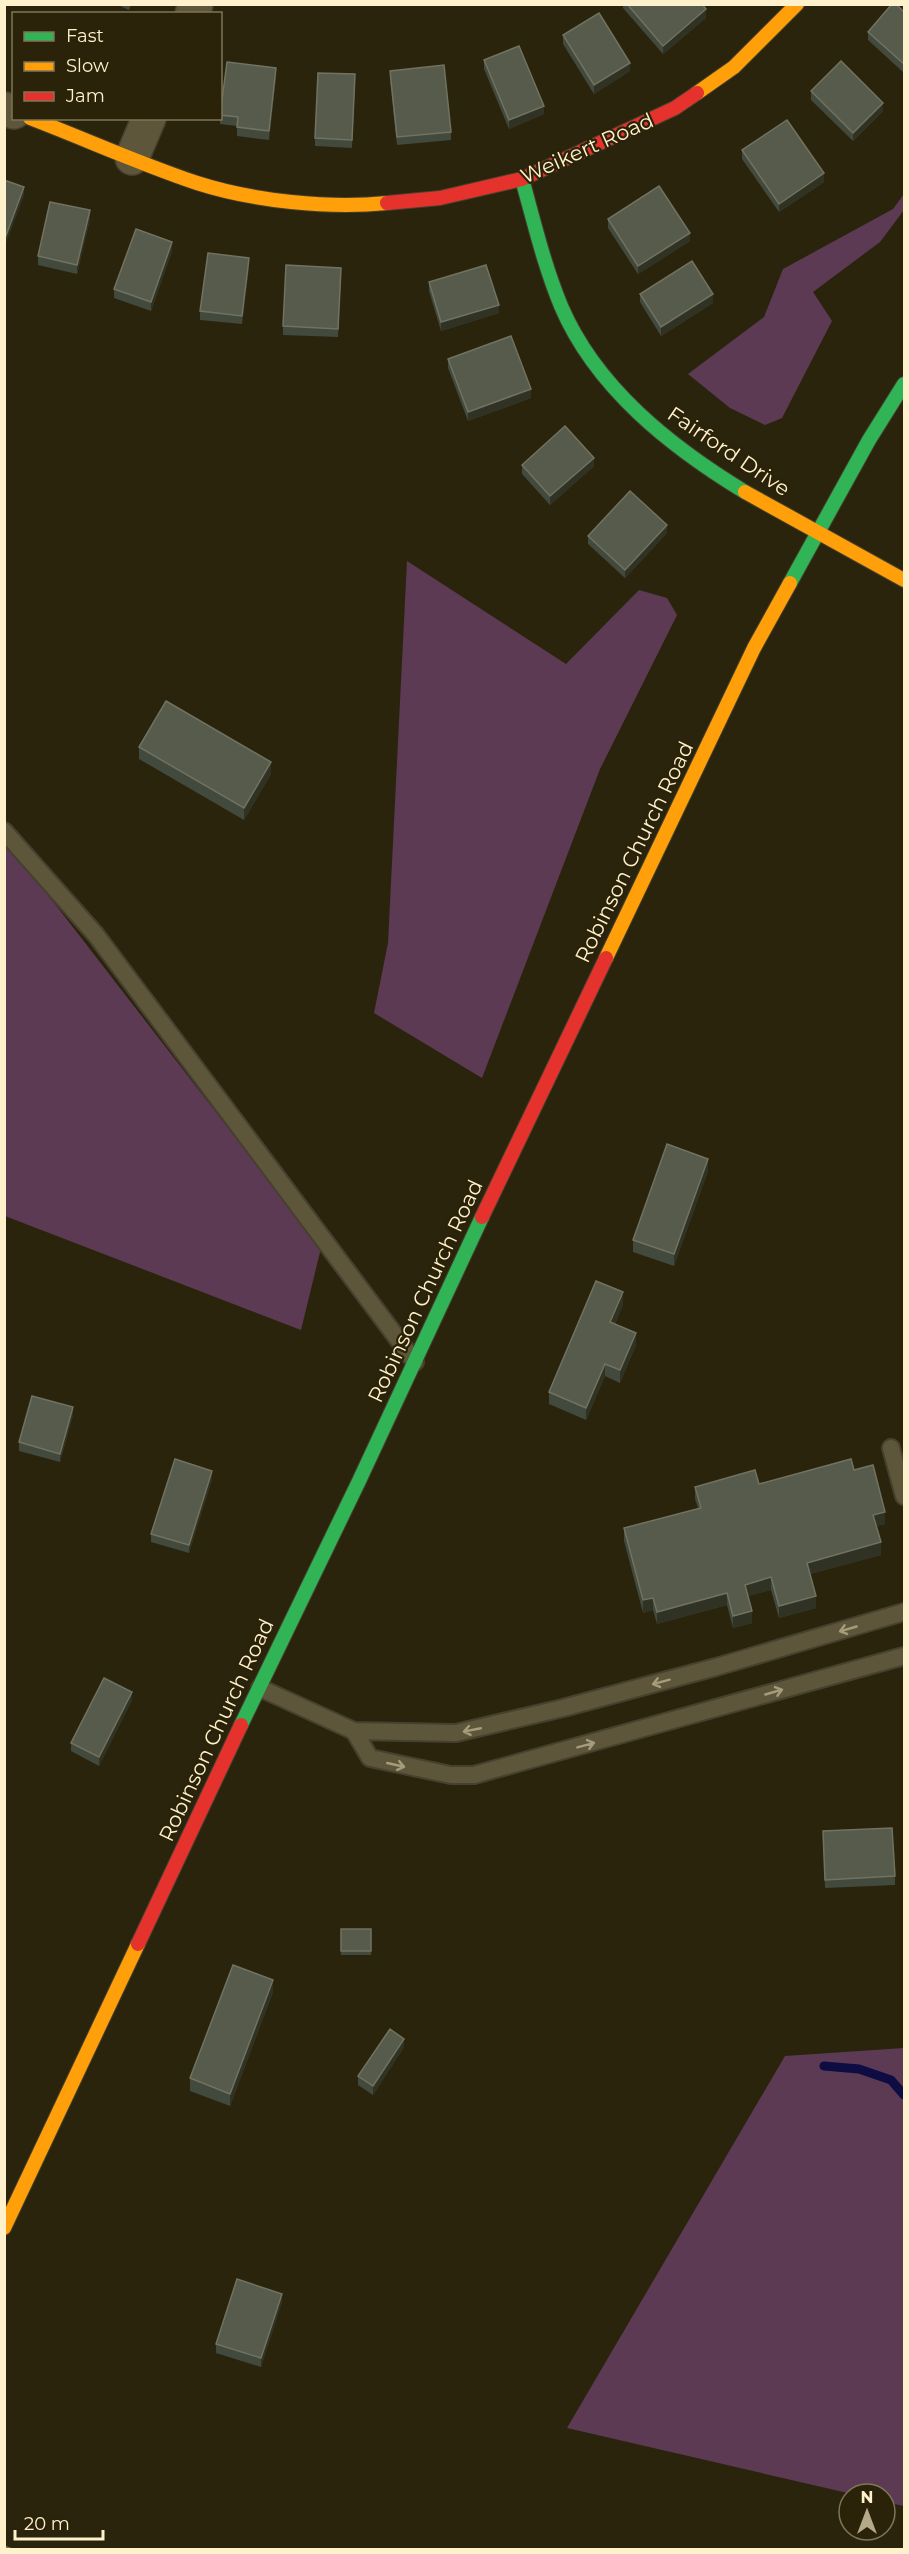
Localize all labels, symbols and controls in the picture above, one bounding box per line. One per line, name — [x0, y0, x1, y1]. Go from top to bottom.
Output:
legend — [12, 12, 222, 120]
text: Fast — [66, 25, 104, 47]
text: Slow — [66, 55, 109, 77]
text: Jam — [65, 85, 105, 107]
street label: Weikert Road — [517, 108, 657, 188]
street label: Fairford Drive — [663, 401, 795, 501]
street label: Robinson Church Road — [569, 737, 699, 967]
street label: Robinson Church Road — [362, 1176, 488, 1406]
street label: Robinson Church Road — [153, 1615, 279, 1845]
one-way arrow — [839, 1624, 858, 1635]
one-way arrow — [652, 1676, 671, 1688]
one-way arrow — [764, 1686, 783, 1697]
one-way arrow — [463, 1725, 482, 1736]
one-way arrow — [576, 1739, 595, 1751]
one-way arrow — [386, 1759, 405, 1771]
north arrow — [837, 2482, 897, 2542]
text: N — [861, 2488, 873, 2507]
scale bar — [15, 2503, 104, 2541]
text: 20 m — [24, 2513, 70, 2535]

